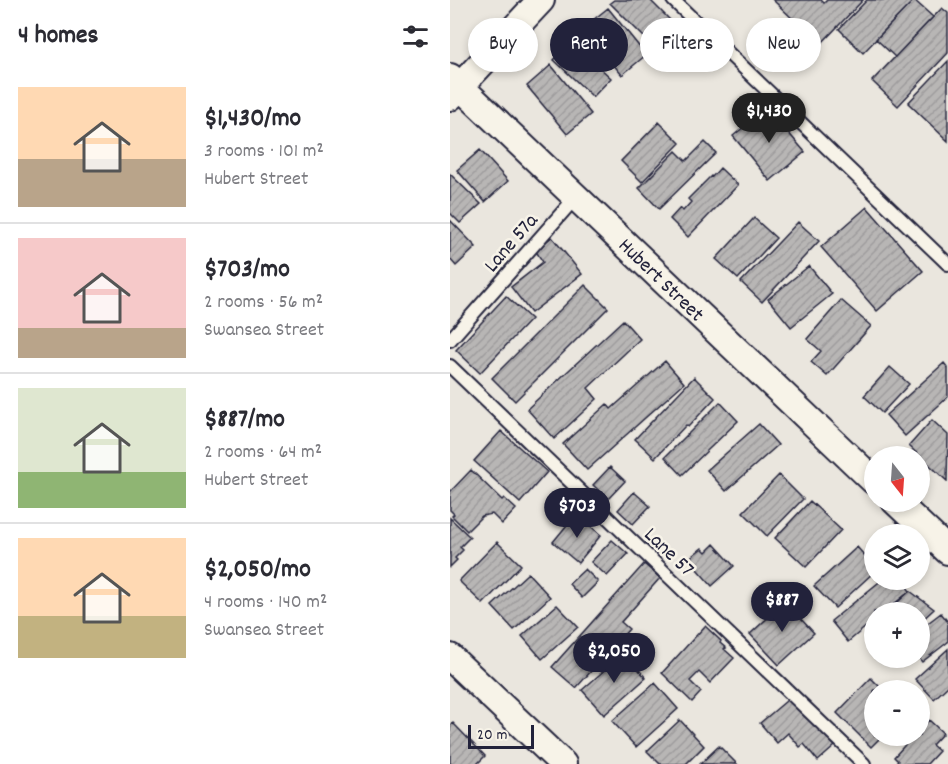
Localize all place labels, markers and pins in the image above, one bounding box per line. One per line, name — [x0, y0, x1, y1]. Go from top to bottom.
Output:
pin: $1,430 — [720, 93, 818, 144]
pin: $703 — [541, 488, 613, 539]
pin: $887 — [746, 582, 818, 633]
pin: $2,050 — [565, 633, 663, 684]

